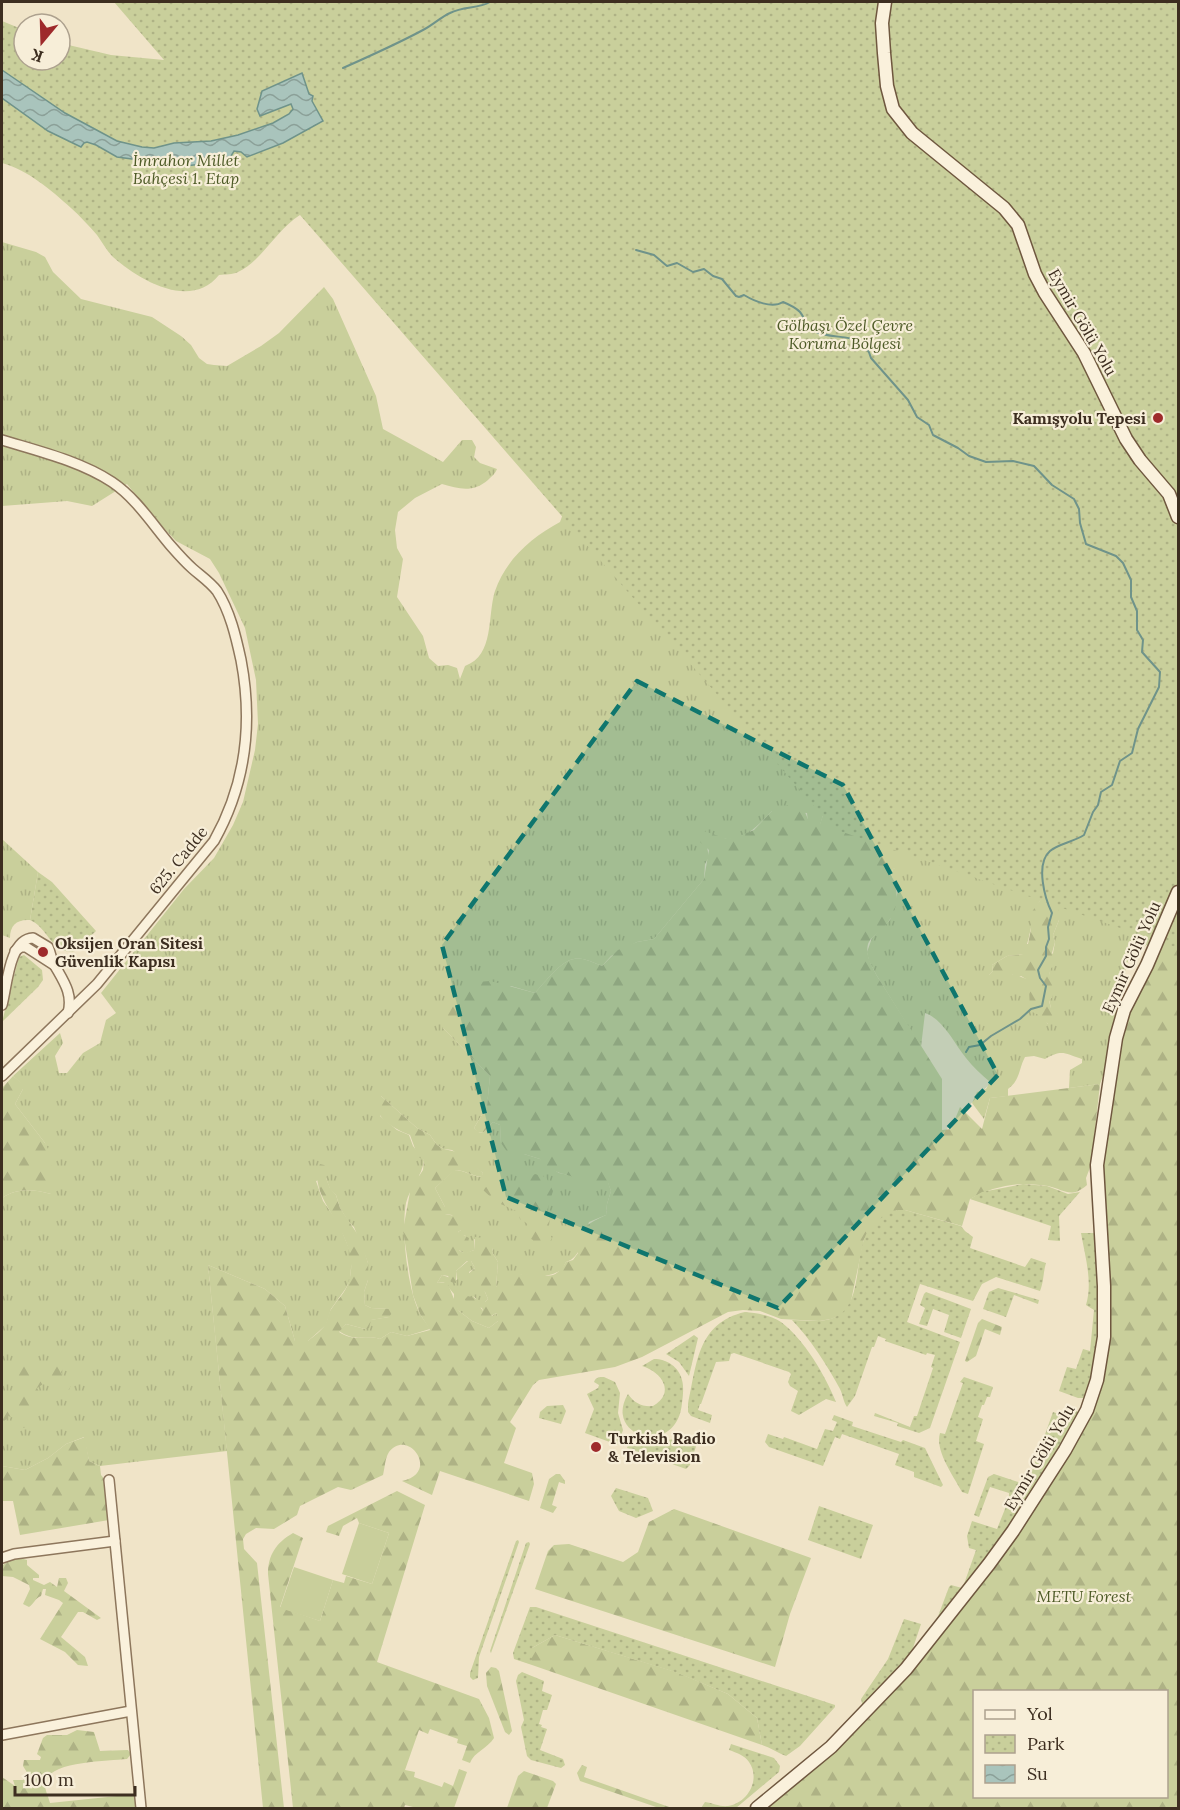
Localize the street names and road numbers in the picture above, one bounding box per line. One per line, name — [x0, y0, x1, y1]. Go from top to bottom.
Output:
street label: Eymir Gölü Yolu — [1044, 265, 1122, 379]
street label: 625. Cadde — [144, 822, 212, 898]
street label: Eymir Gölü Yolu — [1097, 898, 1165, 1016]
street label: Eymir Gölü Yolu — [999, 1400, 1079, 1514]

